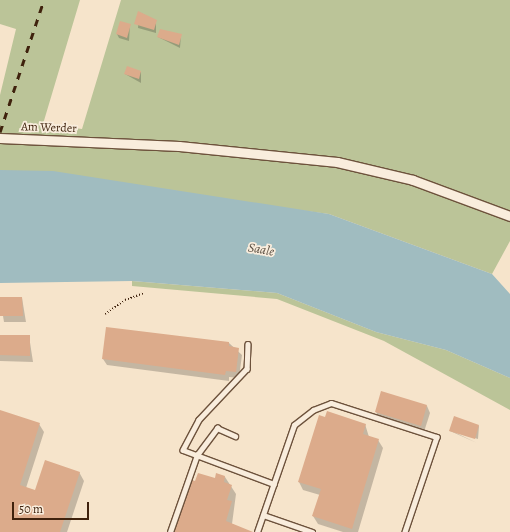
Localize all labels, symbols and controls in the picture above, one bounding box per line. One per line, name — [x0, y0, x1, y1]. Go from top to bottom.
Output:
street label: Am Werder — [21, 120, 77, 136]
water label: Saale — [247, 240, 275, 260]
scale bar — [14, 494, 91, 520]
text: 50 m — [19, 501, 43, 517]

